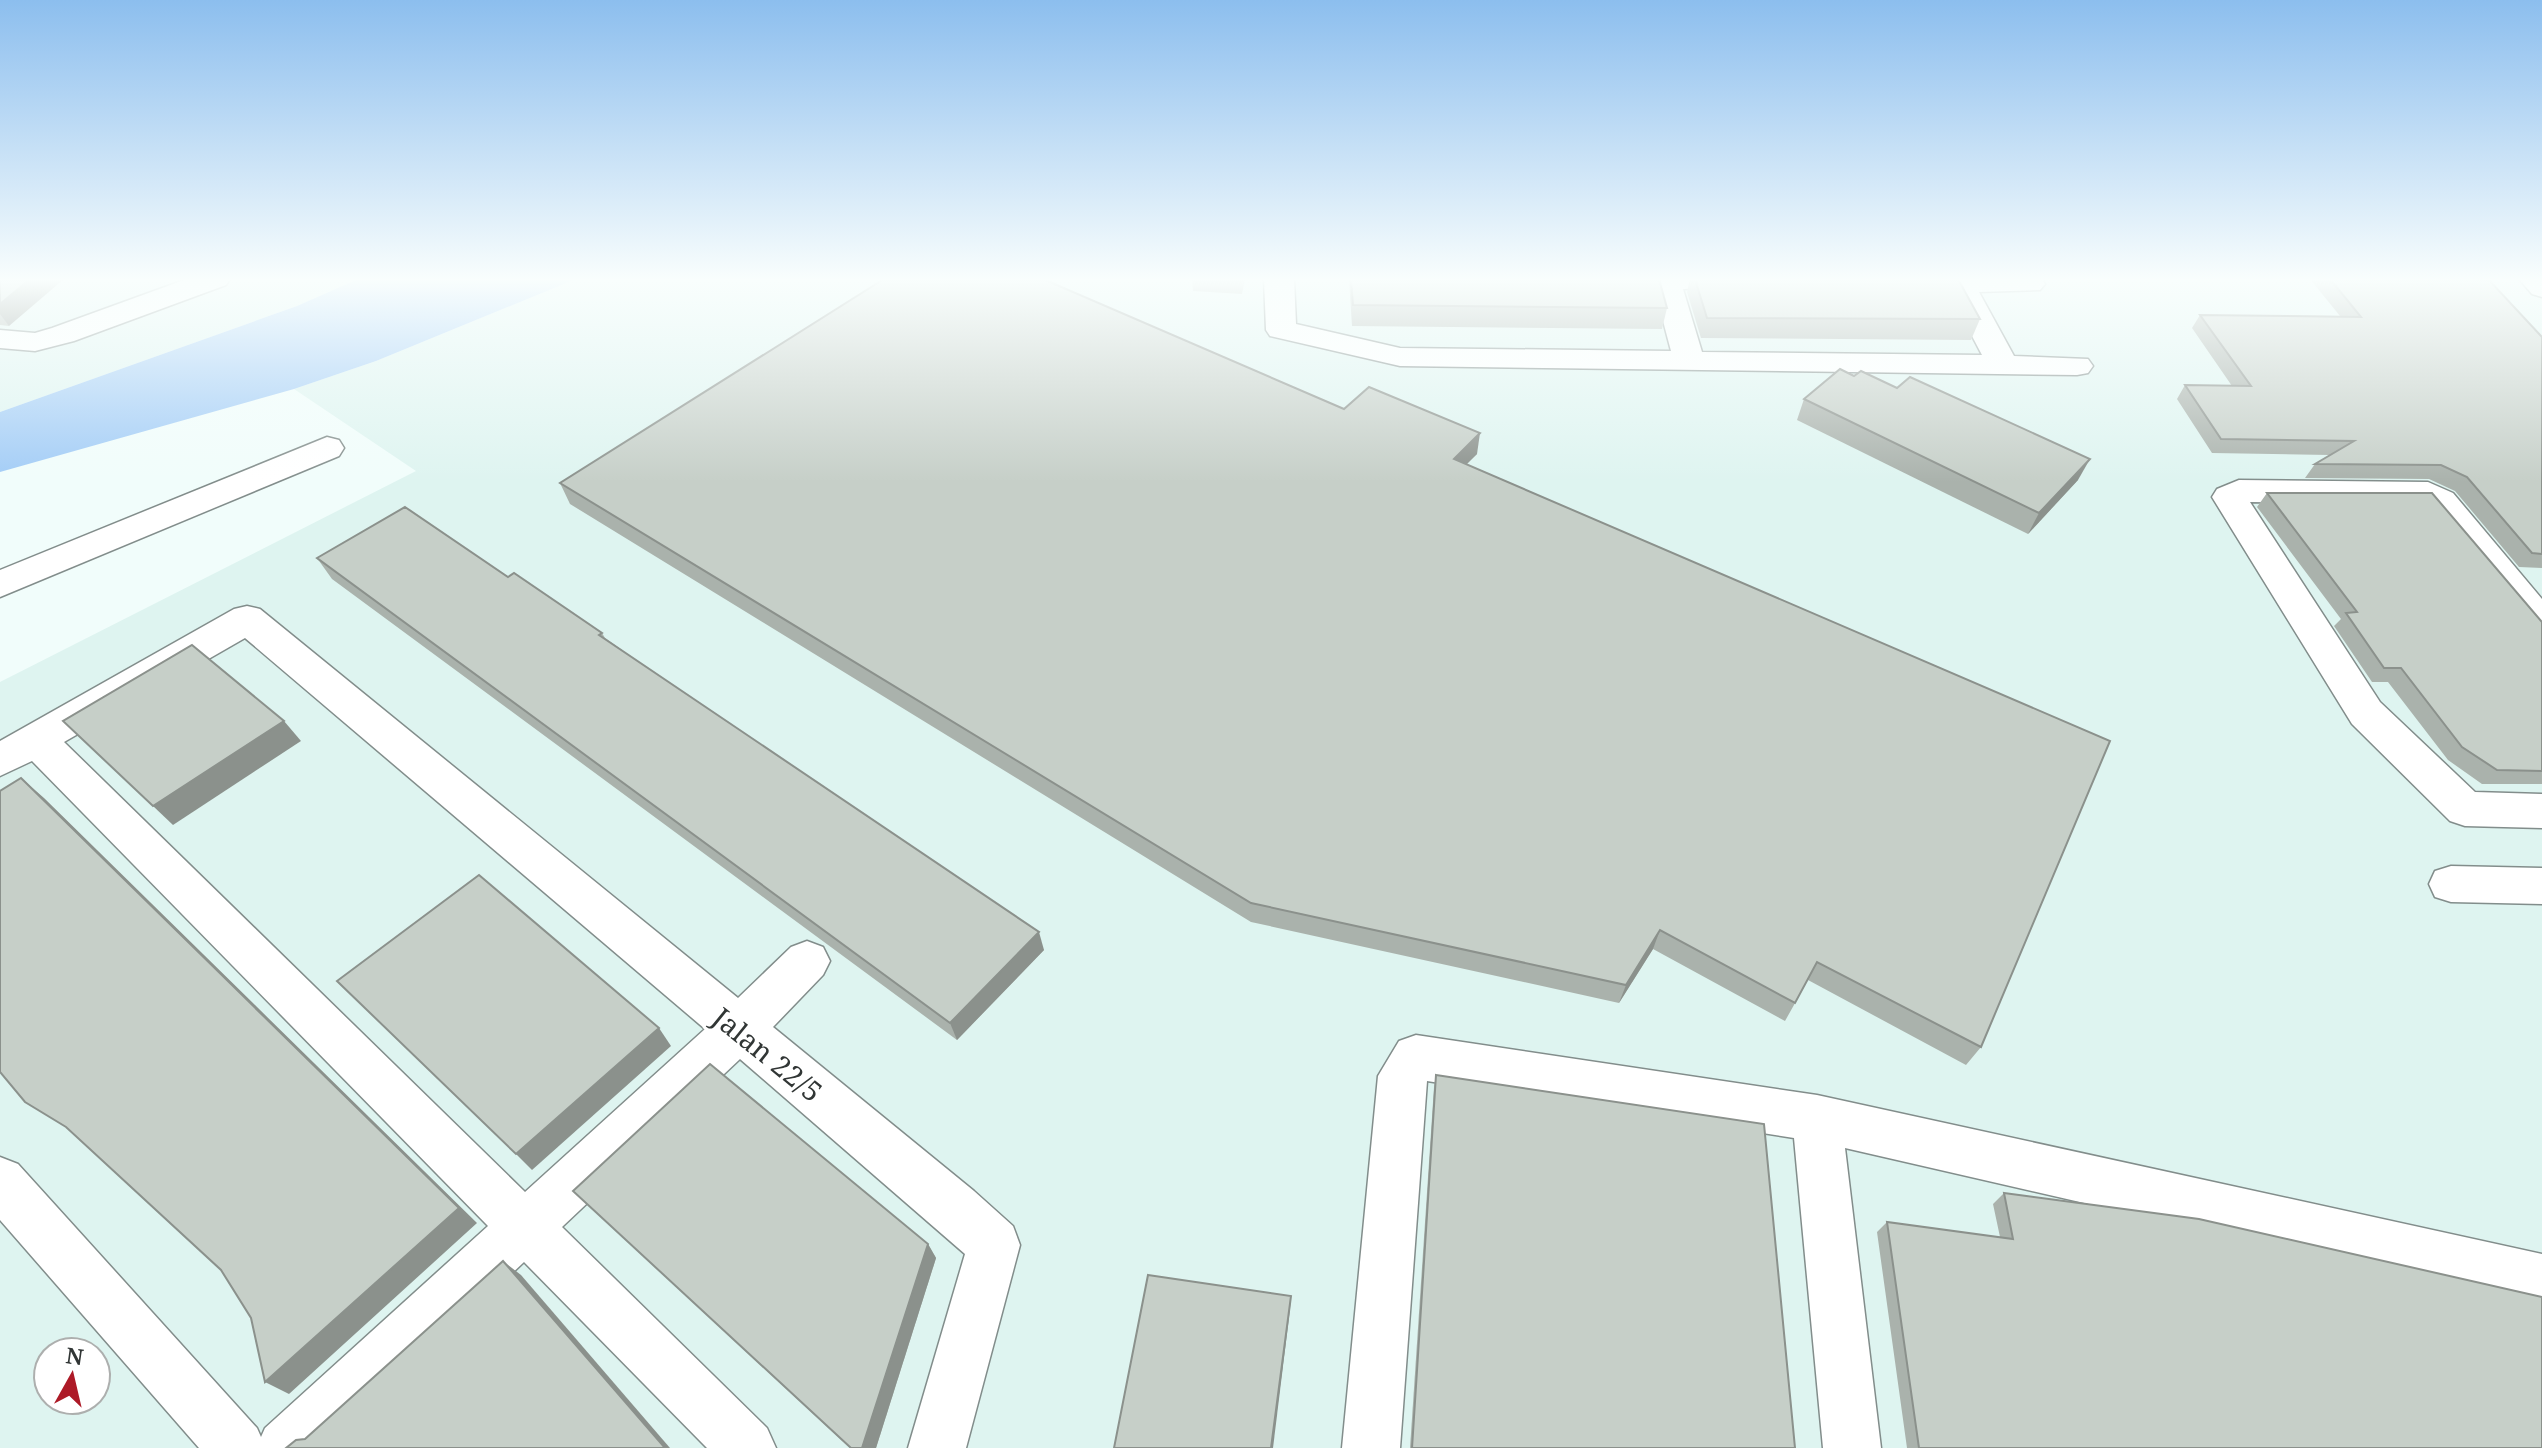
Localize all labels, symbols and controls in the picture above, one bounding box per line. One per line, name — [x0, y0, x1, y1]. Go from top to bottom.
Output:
street label: Jalan 22/5 — [705, 998, 831, 1110]
north arrow — [32, 1336, 112, 1416]
text: N — [64, 1339, 86, 1371]

